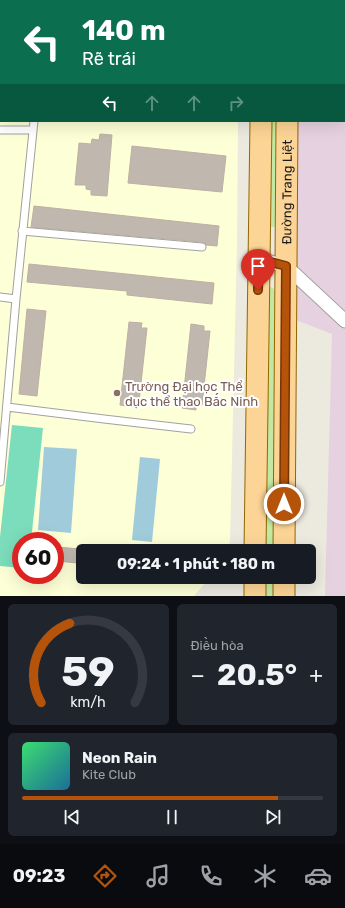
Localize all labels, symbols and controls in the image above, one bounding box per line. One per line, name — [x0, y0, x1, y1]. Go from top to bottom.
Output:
text: 140 m — [82, 14, 166, 47]
icon: left — [16, 16, 68, 68]
text: Rẽ trái — [82, 48, 136, 70]
icon: left — [99, 92, 121, 114]
icon: ahead — [141, 92, 163, 114]
icon: ahead — [183, 92, 205, 114]
icon: right — [225, 92, 247, 114]
street label: Đường Trang Liệt — [279, 139, 296, 245]
pin — [241, 249, 275, 290]
icon: arrive — [247, 255, 269, 277]
place label: Trường Đại học Thể dục thể thao Bắc Ninh — [125, 379, 258, 409]
marker: Trường Đại học Thể dục thể thao Bắc Ninh — [112, 388, 122, 398]
position arrow — [263, 483, 305, 525]
speed limit sign: 60 — [12, 532, 64, 584]
text: 09:24 · 1 phút · 180 m — [117, 555, 275, 573]
text: Điều hòa — [191, 638, 244, 653]
text: 59 — [61, 646, 115, 695]
text: 20.5° — [217, 657, 297, 693]
text: − — [191, 662, 205, 689]
text: + — [309, 662, 323, 689]
text: km/h — [70, 693, 106, 710]
text: Neon Rain — [82, 749, 157, 767]
text: Kite Club — [82, 767, 136, 782]
icon: previous — [61, 806, 83, 828]
icon: pause — [161, 806, 183, 828]
icon: next — [262, 806, 284, 828]
icon: directions — [91, 862, 119, 890]
icon: music — [144, 862, 172, 890]
icon: phone — [197, 862, 225, 890]
icon: climate — [251, 862, 279, 890]
icon: car — [304, 862, 332, 890]
text: 09:23 — [13, 865, 65, 887]

